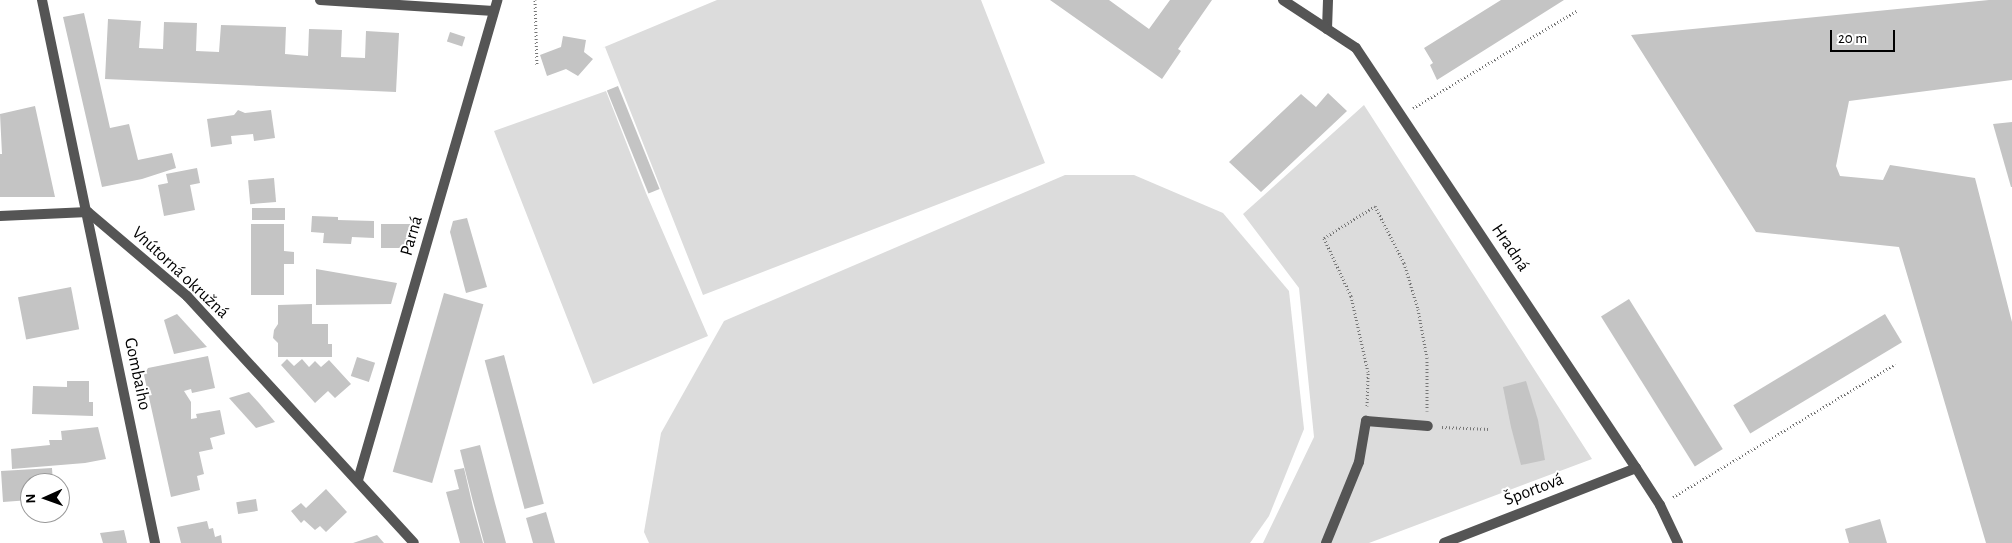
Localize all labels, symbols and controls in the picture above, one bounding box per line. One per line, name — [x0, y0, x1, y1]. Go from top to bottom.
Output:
scale bar — [1832, 20, 1897, 52]
text: 20 m — [1838, 31, 1867, 46]
street label: Parná — [396, 214, 428, 258]
street label: Hradná — [1486, 220, 1534, 276]
street label: Vnútorná okružná — [127, 222, 233, 324]
street label: Gombaiho — [119, 336, 155, 412]
street label: Športová — [1501, 469, 1567, 511]
north arrow — [20, 473, 70, 523]
text: N — [24, 493, 38, 504]

